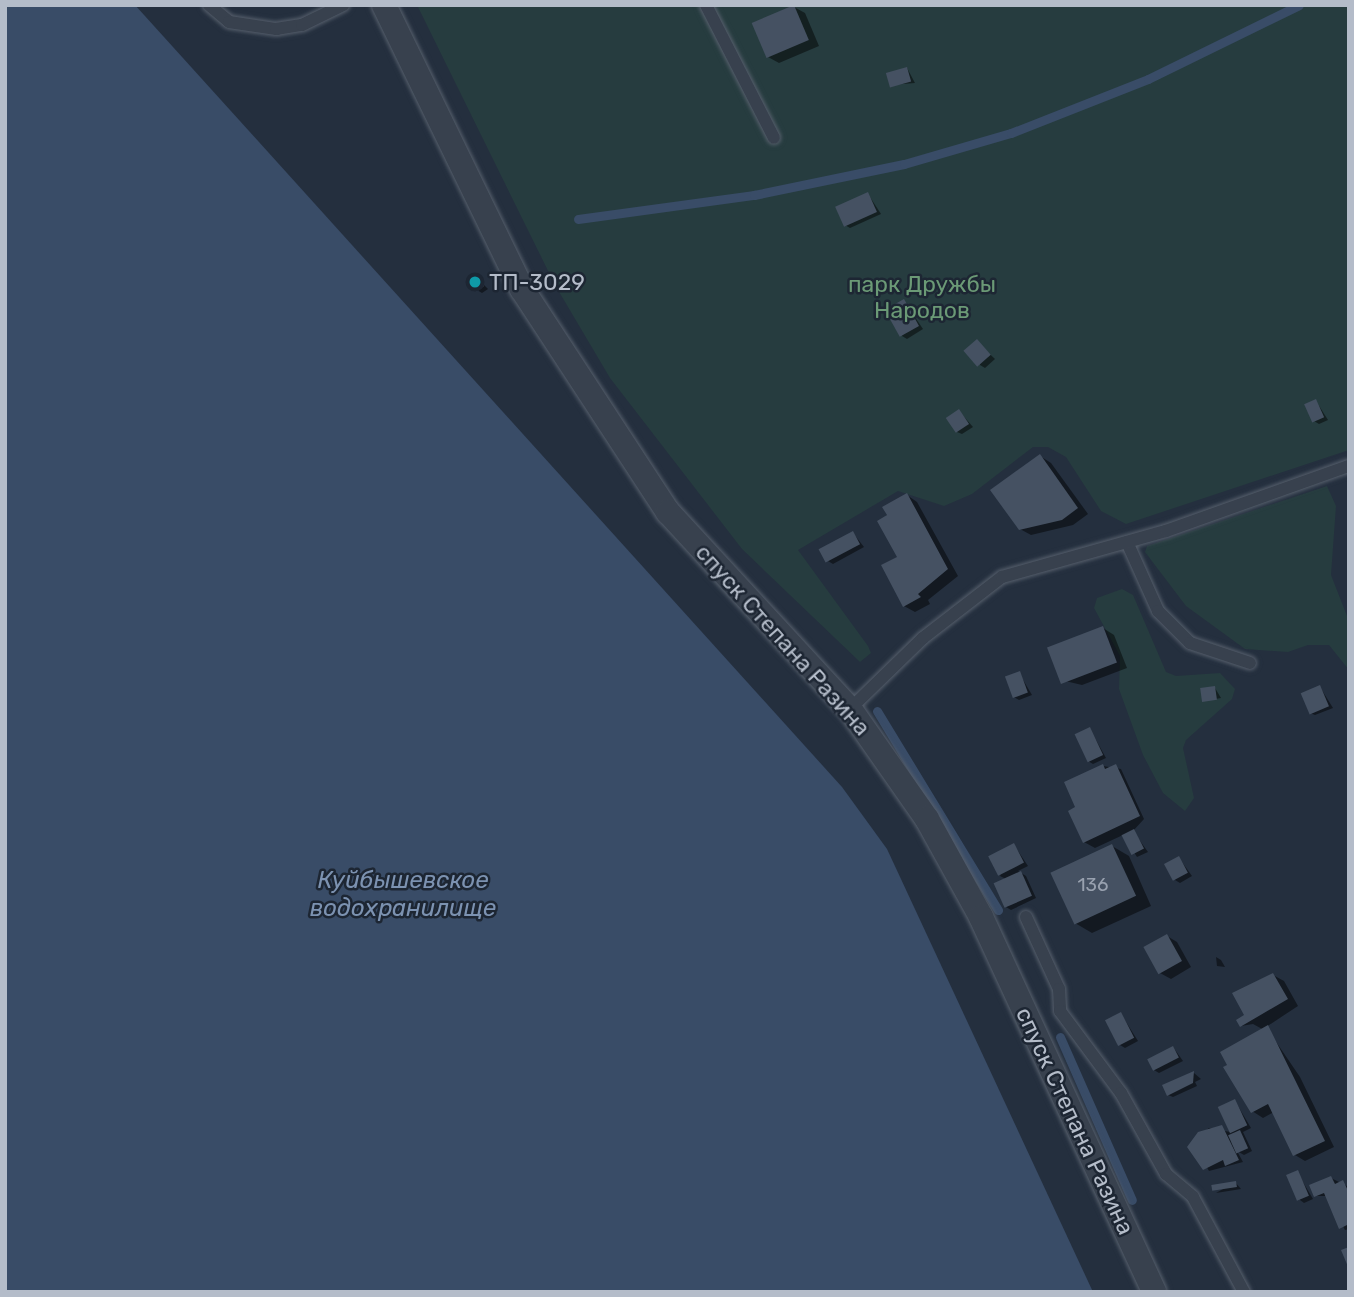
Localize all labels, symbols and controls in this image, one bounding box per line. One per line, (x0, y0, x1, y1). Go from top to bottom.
place label: ТП-3029 (489, 268, 585, 296)
park label: парк Дружбы Народов (848, 270, 996, 324)
marker: ТП-3029 (467, 274, 483, 290)
street label: спуск Степана Разина (690, 539, 876, 741)
water label: Куйбышевское водохранилище (310, 867, 496, 923)
house number: 136 (1077, 874, 1109, 896)
street label: спуск Степана Разина (1010, 1003, 1140, 1239)

